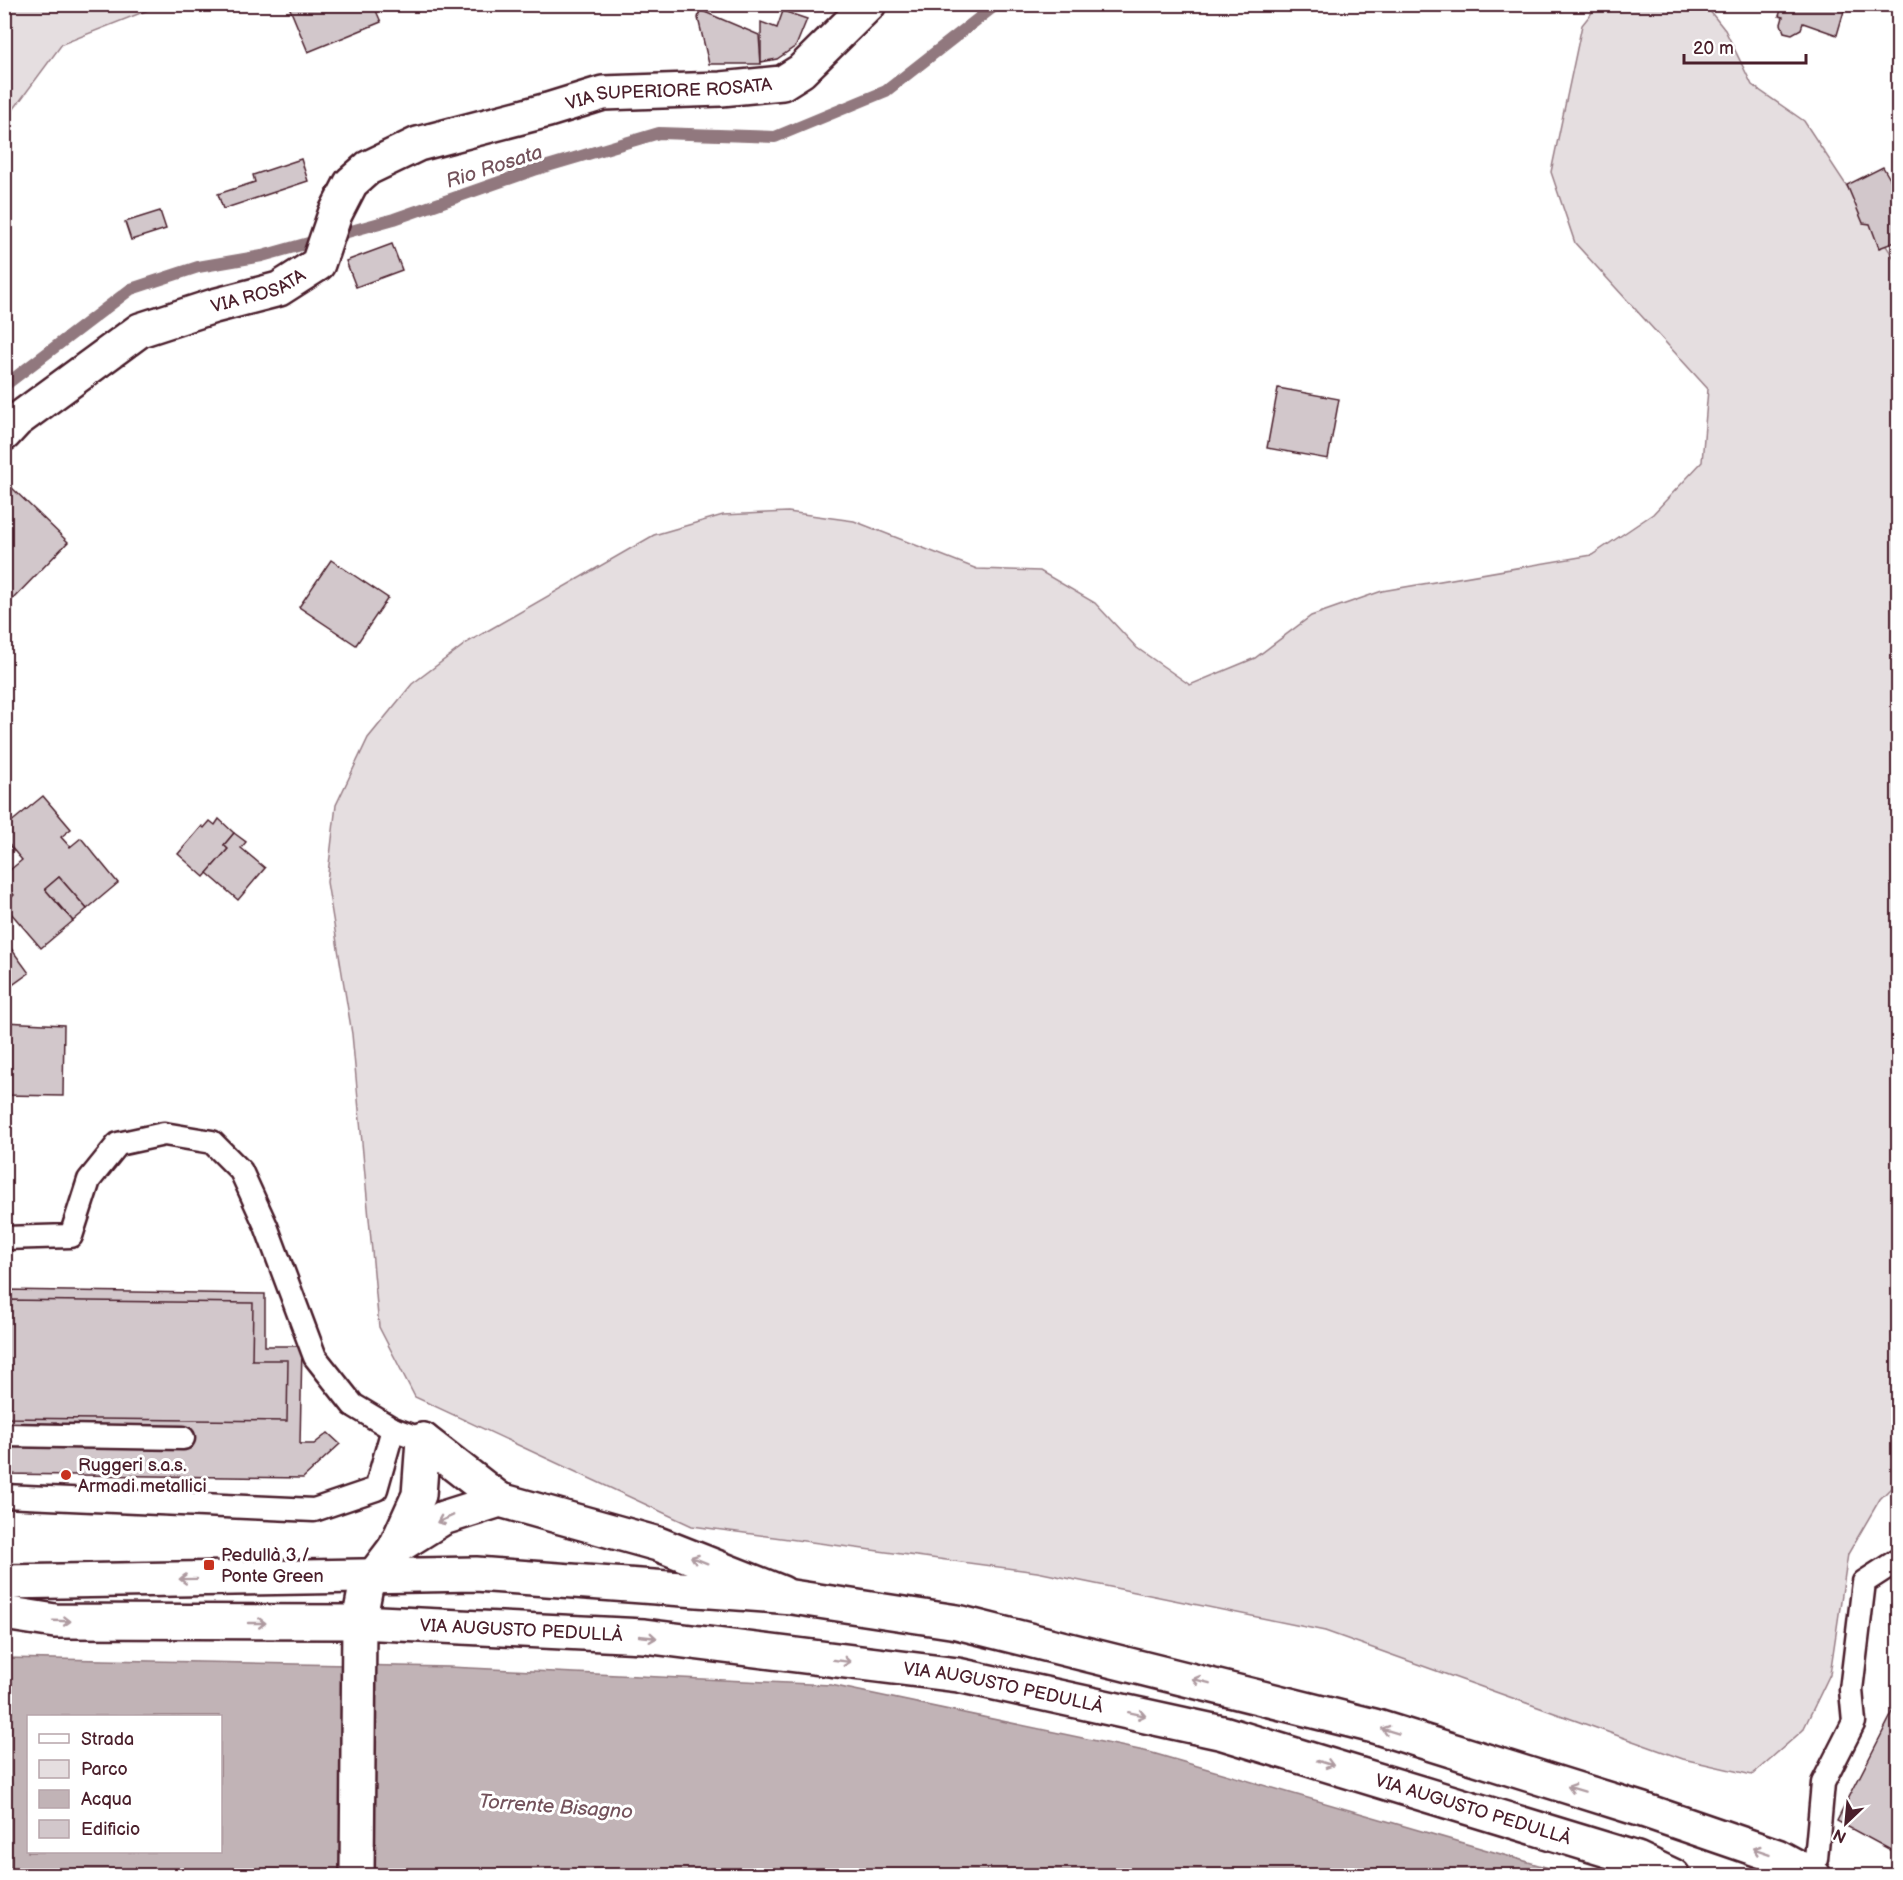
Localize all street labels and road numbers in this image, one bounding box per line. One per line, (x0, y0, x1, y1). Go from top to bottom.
street label: VIA SUPERIORE ROSATA (563, 74, 773, 115)
street label: VIA ROSATA (209, 265, 309, 317)
street label: VIA AUGUSTO PEDULLÀ (419, 1615, 624, 1646)
street label: VIA AUGUSTO PEDULLÀ (902, 1658, 1106, 1718)
street label: VIA AUGUSTO PEDULLÀ (1373, 1770, 1575, 1849)

